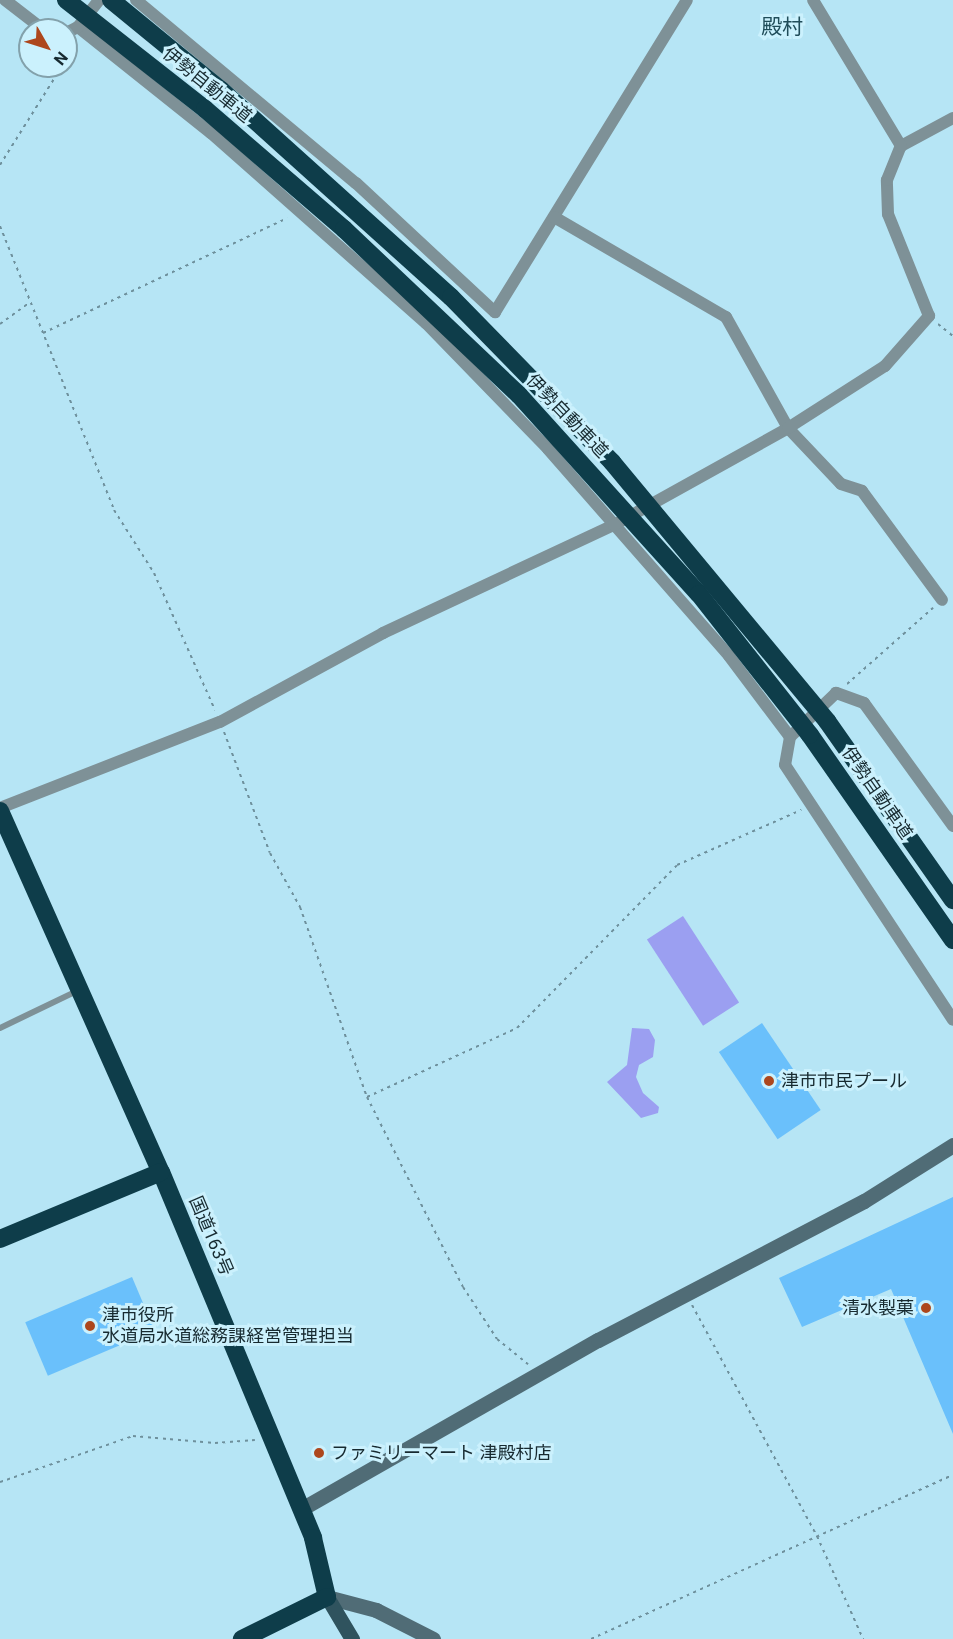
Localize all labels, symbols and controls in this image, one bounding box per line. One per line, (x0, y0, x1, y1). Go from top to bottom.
district label: 殿村 (761, 14, 803, 40)
north arrow (18, 18, 78, 78)
street label: 伊勢自動車道 (158, 43, 256, 127)
text: N (50, 48, 72, 69)
street label: 伊勢自動車道 (522, 370, 612, 462)
street label: 伊勢自動車道 (837, 743, 917, 843)
place label: 津市市民プール (781, 1070, 907, 1092)
marker: 津市市民プール (762, 1074, 776, 1088)
street label: 国道163号 (185, 1193, 237, 1279)
place label: 清水製菓 (842, 1297, 914, 1319)
marker: 清水製菓 (919, 1301, 933, 1315)
place label: 津市役所 水道局水道総務課経営管理担当 (102, 1305, 354, 1348)
marker: 津市役所 水道局水道総務課経営管理担当 (83, 1319, 97, 1333)
place label: ファミリーマート 津殿村店 (331, 1442, 551, 1464)
marker: ファミリーマート 津殿村店 (312, 1446, 326, 1460)

